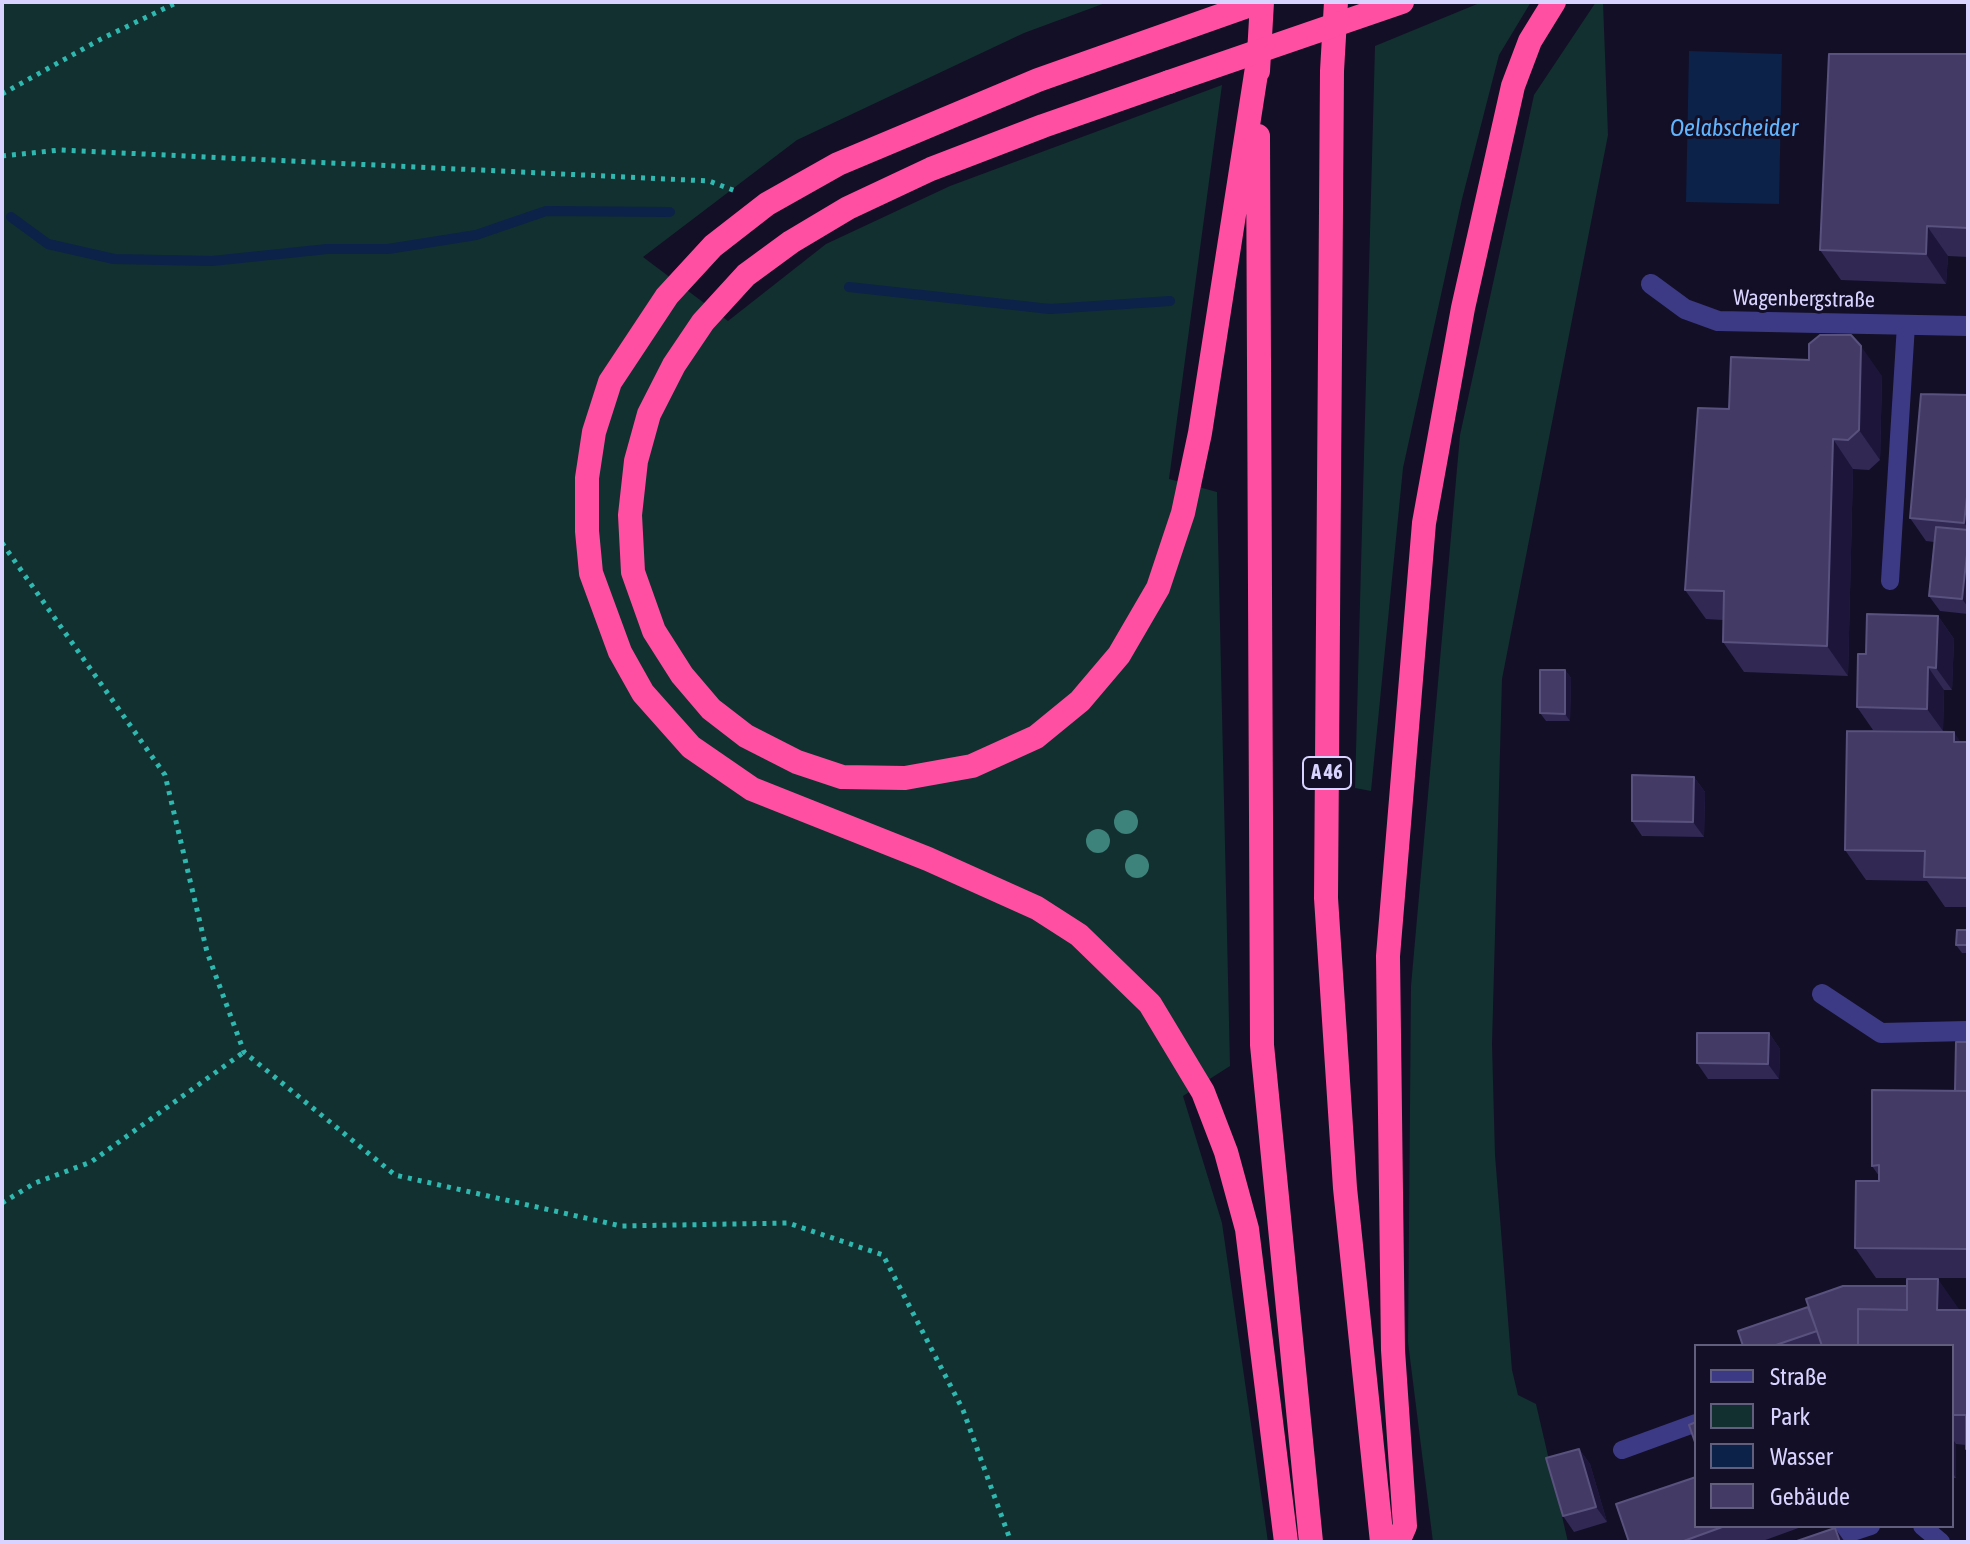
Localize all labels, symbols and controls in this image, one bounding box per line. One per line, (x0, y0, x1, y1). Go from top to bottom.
water label: Oelabscheider (1670, 114, 1798, 142)
street label: Wagenbergstraße (1733, 285, 1875, 313)
road number: A 46 (1303, 757, 1351, 789)
legend (1694, 1344, 1954, 1528)
text: Straße (1770, 1363, 1827, 1390)
text: Park (1770, 1403, 1810, 1430)
text: Wasser (1770, 1443, 1833, 1470)
text: Gebäude (1770, 1483, 1850, 1510)

